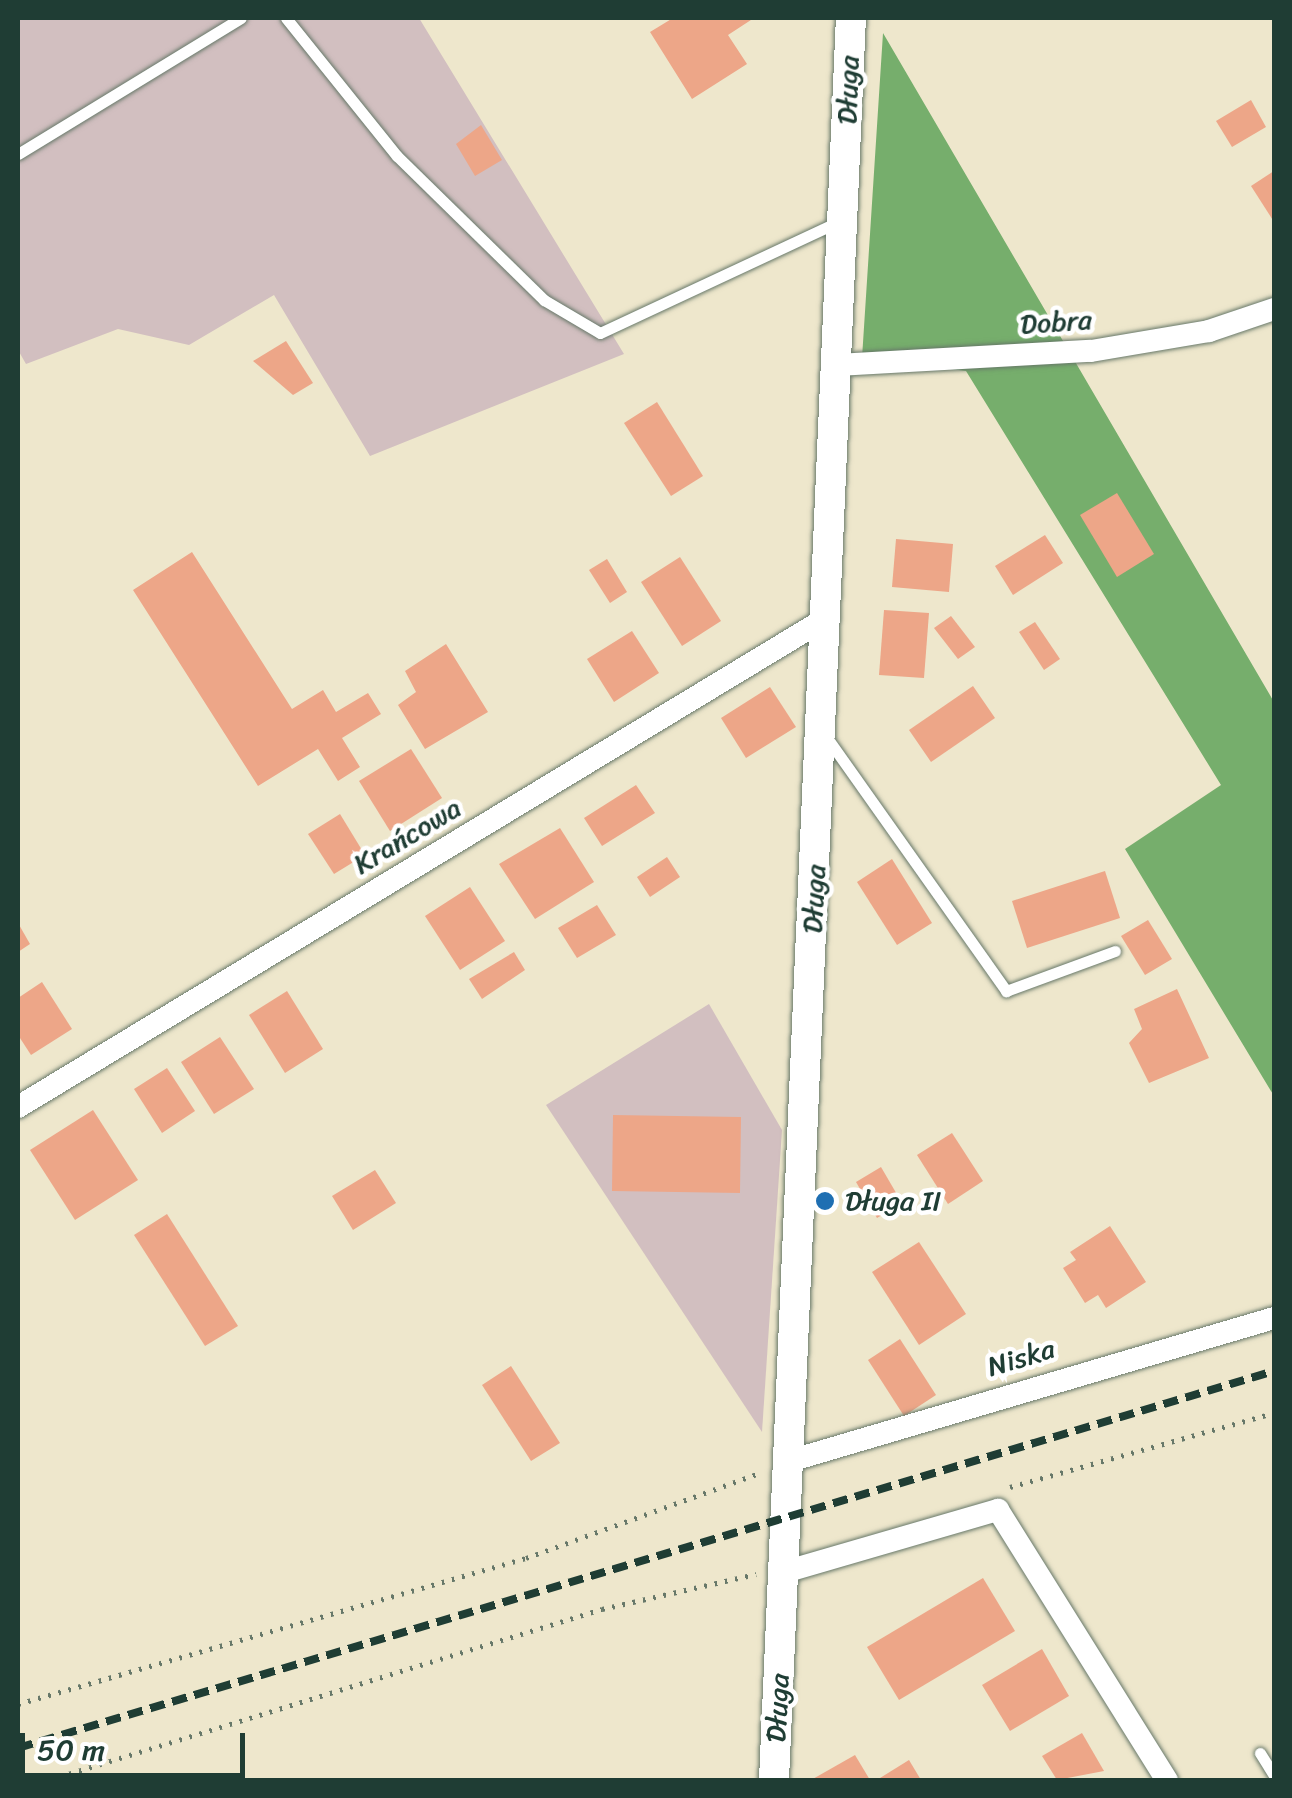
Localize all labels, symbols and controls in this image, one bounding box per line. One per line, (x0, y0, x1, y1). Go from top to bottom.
street label: Długa (830, 55, 866, 125)
street label: Dobra (1019, 303, 1093, 341)
street label: Krańcowa (347, 791, 467, 881)
street label: Długa (795, 864, 833, 934)
place label: Długa II (845, 1184, 941, 1218)
marker: Długa II (814, 1190, 836, 1212)
street label: Niska (983, 1332, 1059, 1384)
street label: Długa (759, 1673, 797, 1743)
scale bar (25, 1713, 250, 1775)
text: 50 m (37, 1723, 105, 1777)

